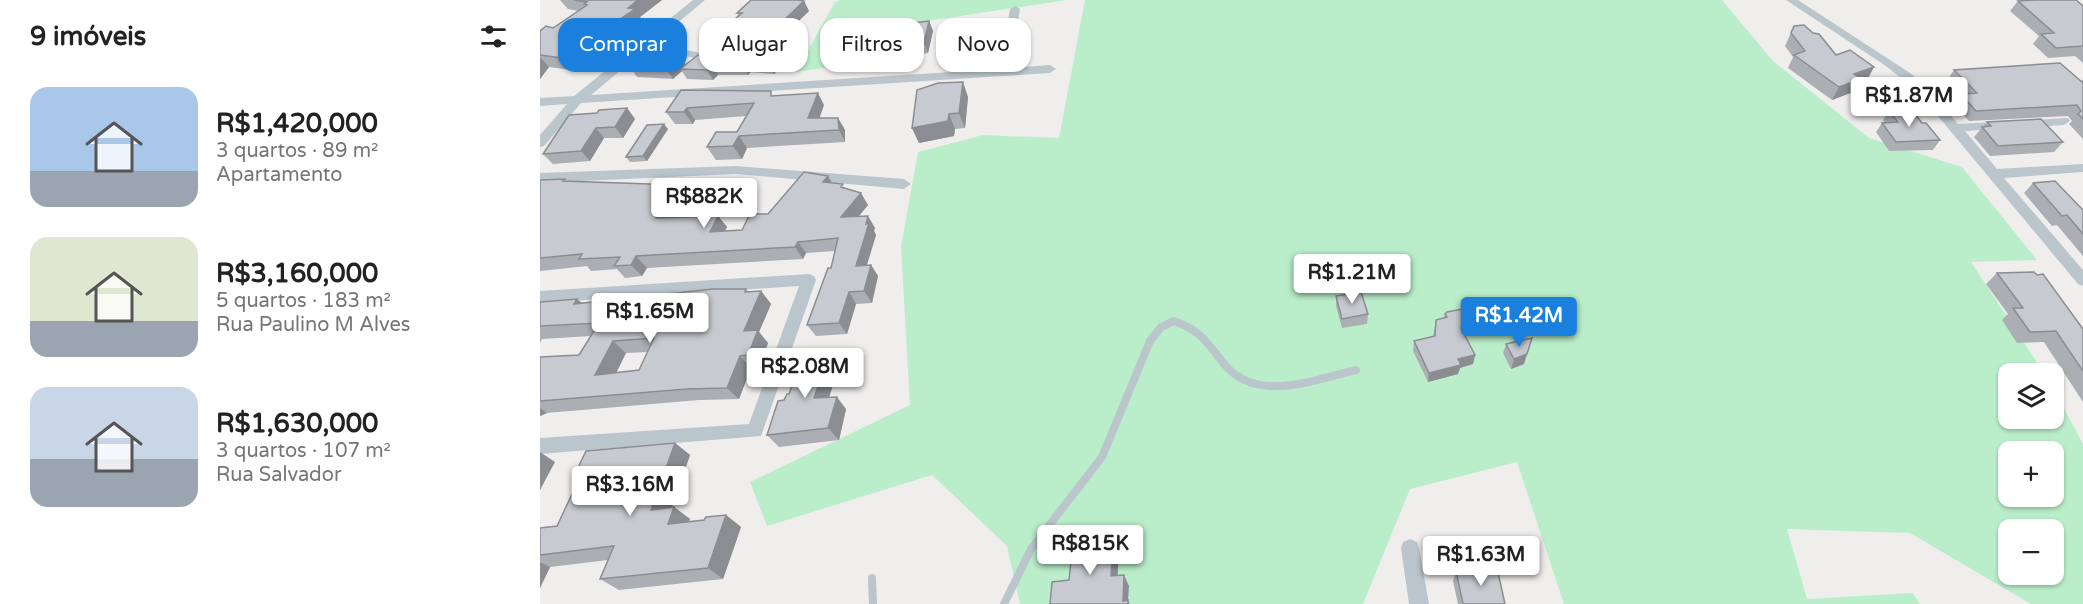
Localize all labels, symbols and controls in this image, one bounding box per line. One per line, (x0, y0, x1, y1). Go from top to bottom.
chip: Comprar (558, 18, 687, 72)
chip: Alugar (699, 18, 808, 72)
chip: Filtros (820, 18, 924, 72)
chip: Novo (936, 18, 1031, 72)
icon: filters (477, 20, 510, 53)
text: 9 imóveis (30, 21, 146, 52)
pin: R$1.87M (1854, 77, 1964, 128)
text: R$1.87M (1865, 84, 1953, 108)
text: R$1,420,000 (216, 108, 378, 139)
icon: home (78, 111, 150, 183)
text: 3 quartos · 89 m² (216, 139, 378, 163)
text: Apartamento (216, 163, 342, 187)
pin: R$882K (655, 178, 753, 229)
text: R$882K (665, 185, 743, 209)
pin: R$1.21M (1297, 254, 1407, 305)
text: R$3,160,000 (216, 258, 378, 289)
icon: home (78, 261, 150, 333)
text: R$1.21M (1308, 261, 1396, 285)
text: 5 quartos · 183 m² (216, 289, 391, 313)
pin: R$1.65M (595, 293, 705, 344)
pin: R$1.42M (1464, 297, 1574, 348)
text: R$1.65M (606, 300, 694, 324)
text: R$1.42M (1475, 304, 1563, 328)
text: Rua Paulino M Alves (216, 313, 410, 337)
pin: R$2.08M (750, 348, 860, 399)
text: R$2.08M (761, 355, 849, 379)
map controls (1998, 363, 2064, 585)
button: layers (1998, 363, 2064, 429)
text: R$1,630,000 (216, 408, 378, 439)
icon: home (78, 411, 150, 483)
text: 3 quartos · 107 m² (216, 439, 391, 463)
button: + (1998, 441, 2064, 507)
text: Rua Salvador (216, 463, 342, 487)
pin: R$3.16M (575, 466, 685, 517)
text: R$3.16M (586, 473, 674, 497)
button: − (1998, 519, 2064, 585)
pin: R$815K (1041, 525, 1139, 576)
text: R$815K (1051, 532, 1129, 556)
pin: R$1.63M (1426, 536, 1536, 587)
text: R$1.63M (1437, 543, 1525, 567)

